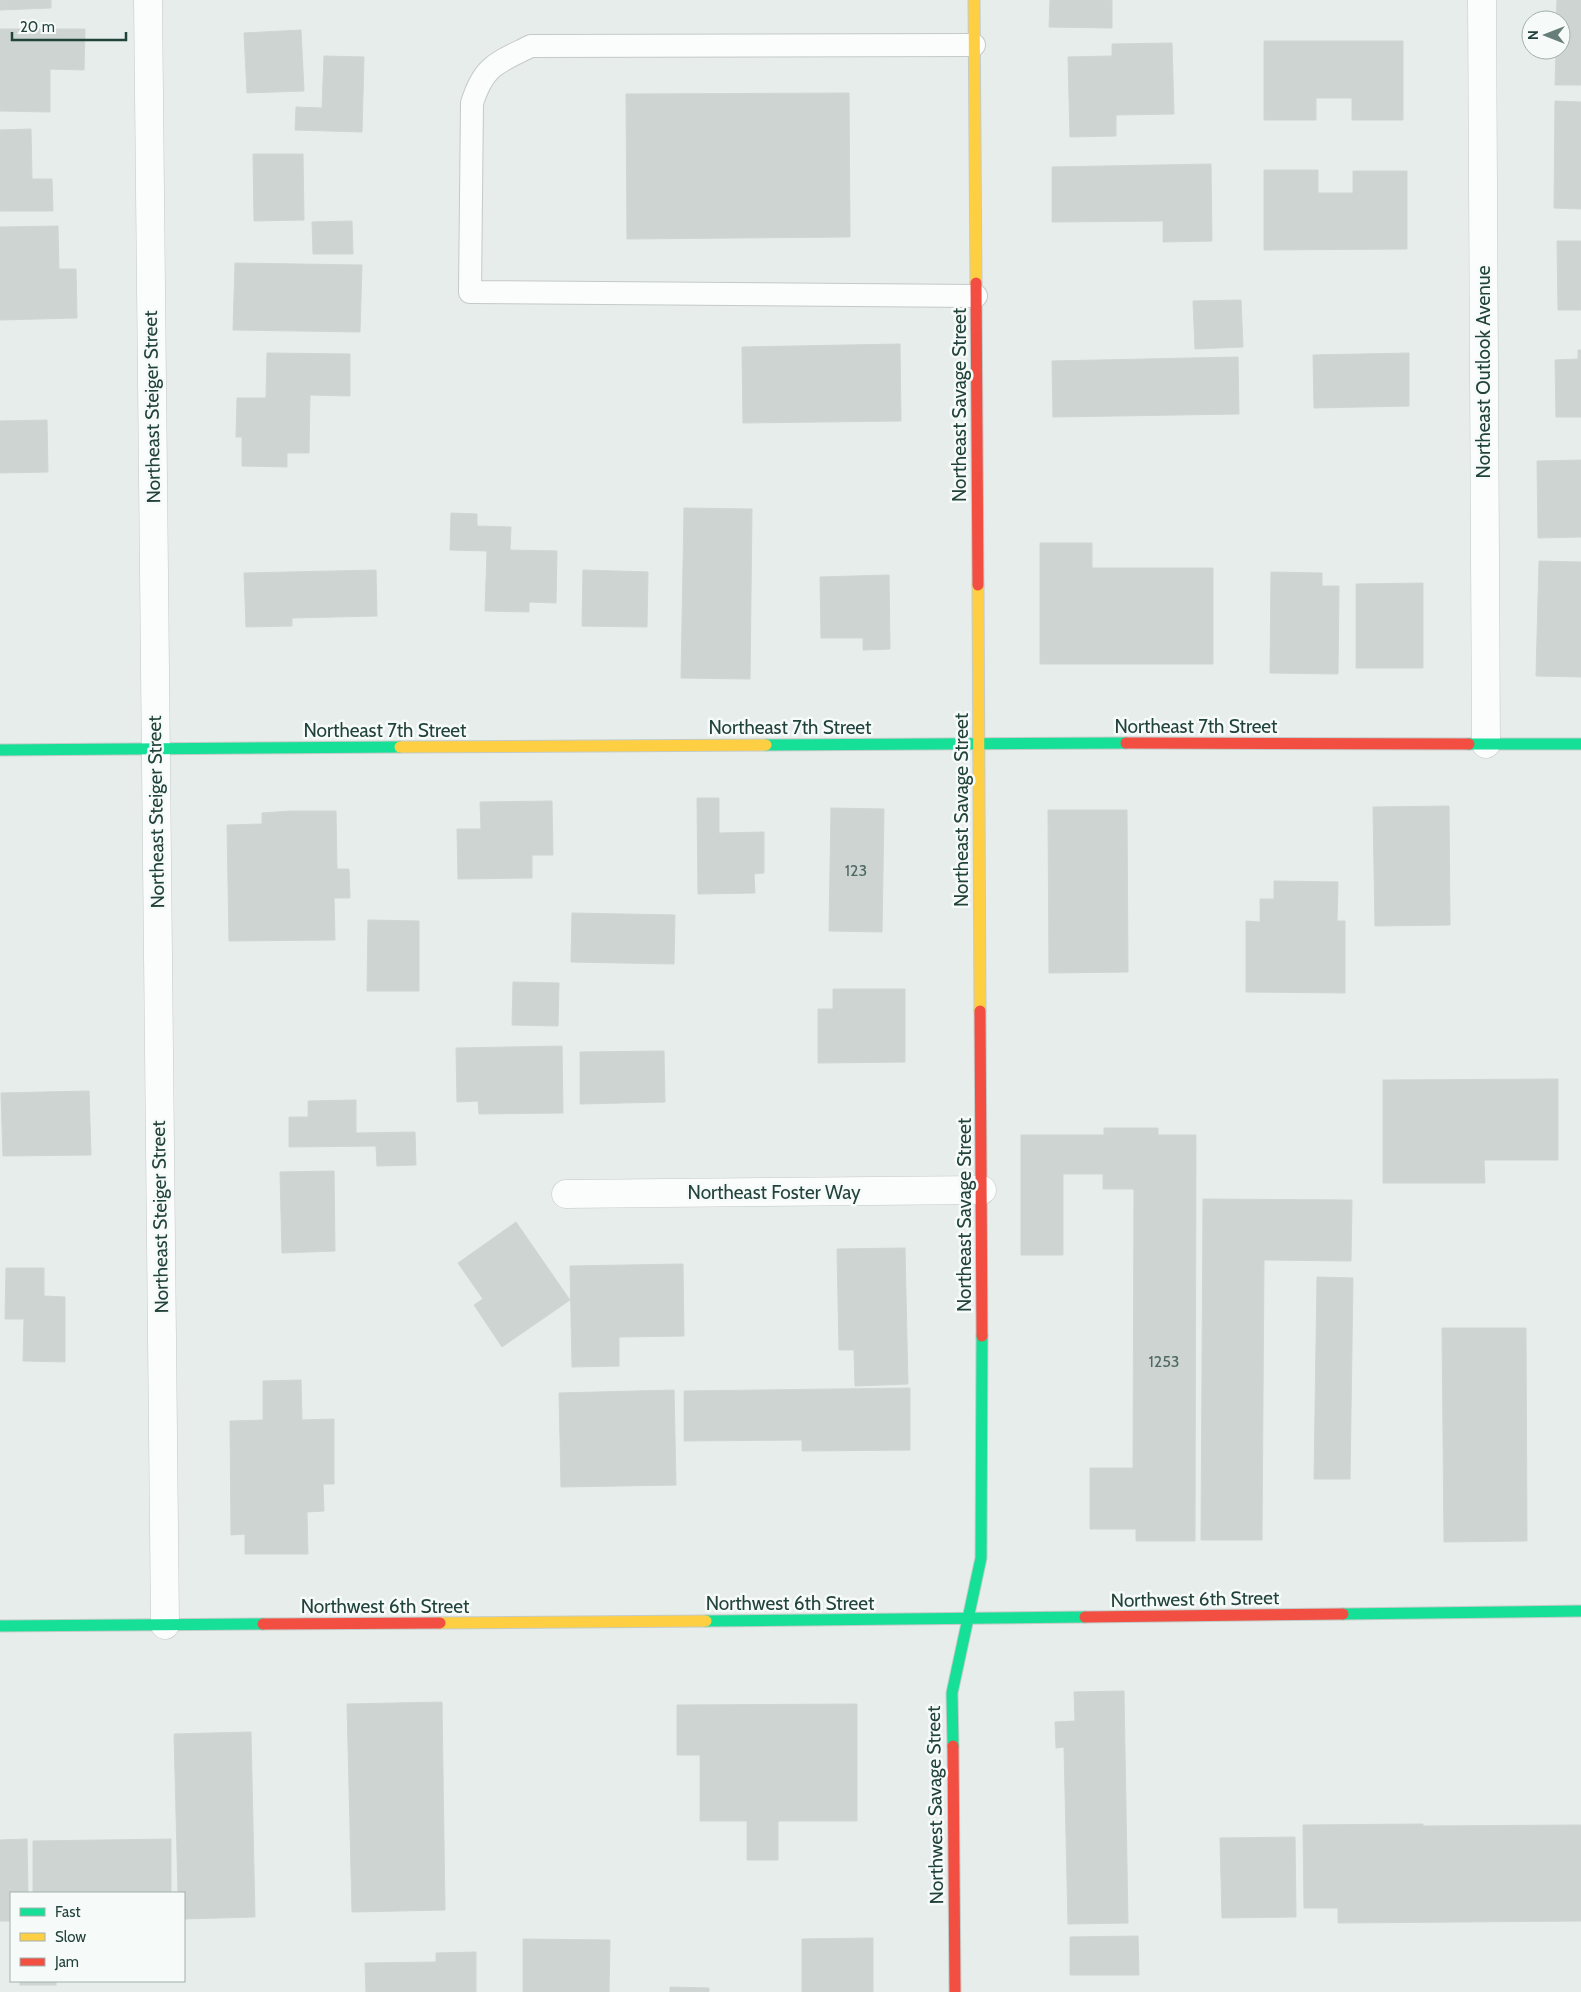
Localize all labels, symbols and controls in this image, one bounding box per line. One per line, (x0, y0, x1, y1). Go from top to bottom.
scale bar (12, 10, 126, 42)
north arrow (1521, 10, 1571, 60)
text: 20 m (20, 18, 55, 36)
text: N (1524, 30, 1542, 40)
street label: Northeast Outlook Avenue (1472, 265, 1495, 478)
street label: Northeast Savage Street (948, 307, 971, 502)
street label: Northeast Steiger Street (139, 310, 165, 504)
street label: Northeast Savage Street (950, 712, 973, 907)
street label: Northeast Steiger Street (143, 715, 169, 909)
street label: Northeast 7th Street (1114, 715, 1278, 738)
street label: Northeast 7th Street (708, 716, 872, 739)
street label: Northeast 7th Street (303, 719, 467, 742)
house number: 123 (845, 861, 867, 880)
street label: Northeast Savage Street (953, 1117, 976, 1312)
street label: Northeast Steiger Street (147, 1120, 173, 1314)
street label: Northeast Foster Way (688, 1181, 861, 1204)
house number: 1253 (1149, 1352, 1179, 1371)
street label: Northwest 6th Street (1110, 1586, 1280, 1612)
street label: Northwest 6th Street (706, 1592, 875, 1615)
street label: Northwest 6th Street (301, 1595, 470, 1618)
street label: Northwest Savage Street (922, 1705, 948, 1904)
legend (10, 1892, 185, 1982)
text: Fast (55, 1903, 80, 1921)
text: Slow (55, 1928, 86, 1946)
text: Jam (54, 1953, 79, 1971)

